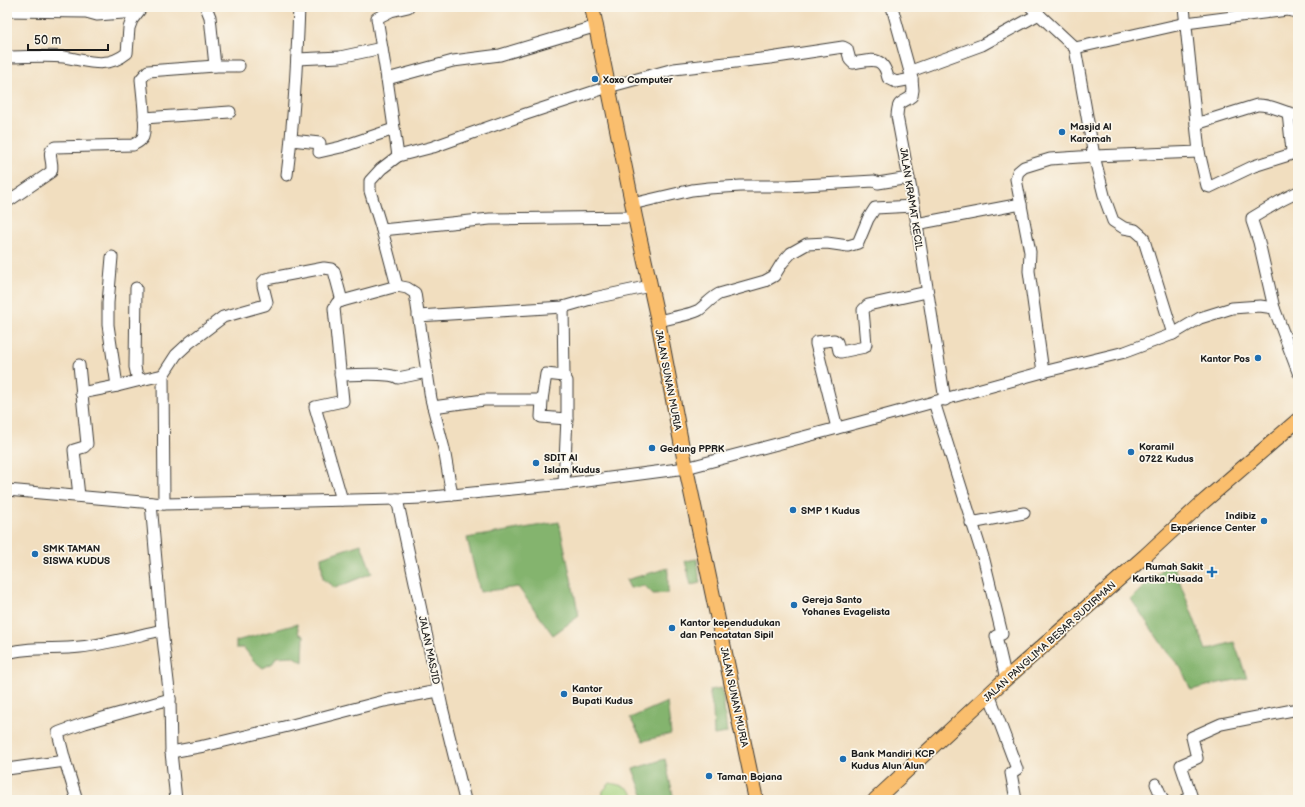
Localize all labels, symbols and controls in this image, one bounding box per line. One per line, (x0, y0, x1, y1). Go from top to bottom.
scale bar (28, 26, 108, 52)
text: 50 m (34, 33, 61, 48)
marker: Xoxo Computer (590, 74, 600, 84)
place label: Xoxo Computer (603, 74, 674, 86)
place label: Masjid Al Karomah (1070, 121, 1112, 145)
marker: Masjid Al Karomah (1057, 127, 1067, 137)
street label: JALAN KRAMAT KECIL (897, 147, 925, 252)
street label: JALAN SUNAN MURIA (652, 329, 684, 432)
place label: Kantor Pos (1200, 353, 1250, 365)
marker: Kantor Pos (1253, 353, 1263, 363)
place label: Koramil 0722 Kudus (1139, 441, 1194, 465)
marker: Gedung PPRK (647, 443, 657, 453)
place label: Gedung PPRK (660, 443, 725, 455)
marker: Koramil 0722 Kudus (1126, 447, 1136, 457)
place label: SDIT Al Islam Kudus (544, 452, 600, 476)
marker: SDIT Al Islam Kudus (531, 458, 541, 468)
marker: SMP 1 Kudus (788, 505, 798, 515)
place label: SMP 1 Kudus (801, 505, 860, 517)
place label: Indibiz Experience Center (1171, 510, 1257, 534)
marker: Indibiz Experience Center (1259, 516, 1269, 526)
place label: SMK TAMAN SISWA KUDUS (43, 543, 110, 567)
marker: SMK TAMAN SISWA KUDUS (30, 549, 40, 559)
place label: Rumah Sakit Kartika Husada (1132, 561, 1204, 585)
marker: Rumah Sakit Kartika Husada (1206, 566, 1218, 578)
street label: JALAN PANGLIMA BESAR SUDIRMAN (981, 579, 1118, 705)
place label: Gereja Santo Yohanes Evagelista (802, 594, 890, 618)
marker: Gereja Santo Yohanes Evagelista (789, 600, 799, 610)
street label: JALAN MASJID (416, 615, 442, 685)
place label: Kantor kependudukan dan Pencatatan Sipil (680, 617, 781, 641)
marker: Kantor kependudukan dan Pencatatan Sipil (667, 623, 677, 633)
street label: JALAN SUNAN MURIA (718, 646, 751, 749)
place label: Kantor Bupati Kudus (572, 683, 633, 707)
marker: Kantor Bupati Kudus (559, 689, 569, 699)
place label: Bank Mandiri KCP Kudus Alun Alun (851, 748, 935, 772)
marker: Bank Mandiri KCP Kudus Alun Alun (838, 754, 848, 764)
marker: Taman Bojana (704, 771, 714, 781)
place label: Taman Bojana (717, 771, 782, 783)

